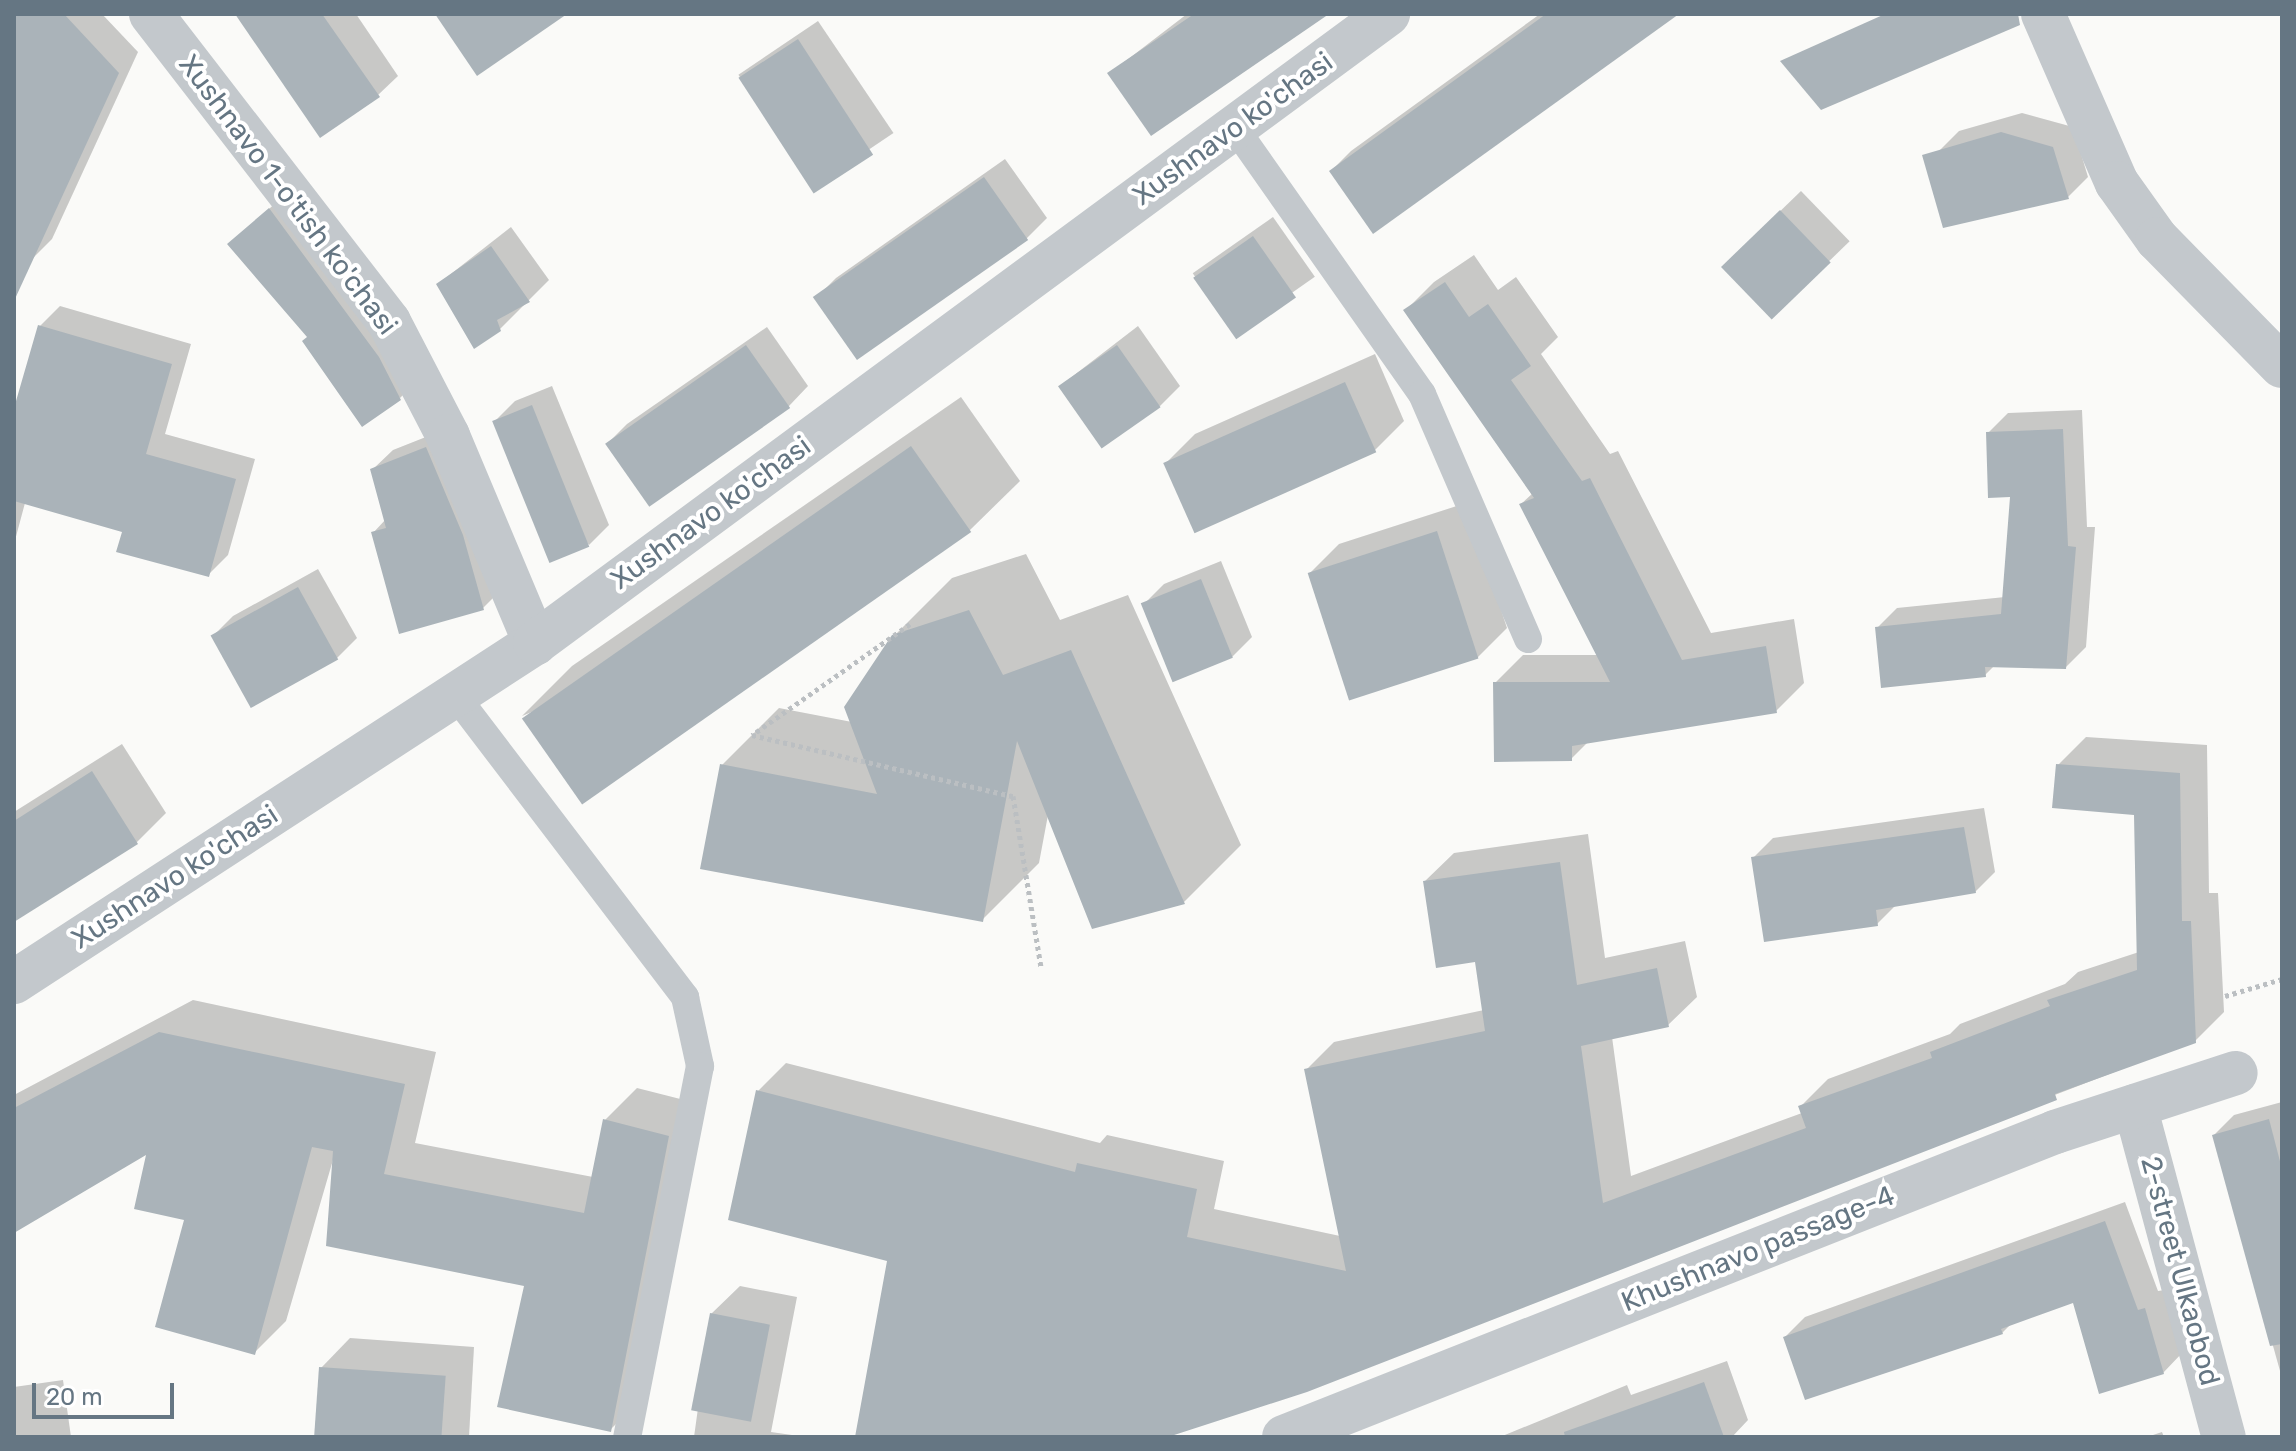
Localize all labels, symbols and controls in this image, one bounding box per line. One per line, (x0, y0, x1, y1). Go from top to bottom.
street label: Xushnavo ko'chasi (1127, 45, 1339, 213)
street label: Xushnavo 1-o'tish ko'chasi (172, 49, 404, 341)
street label: Xushnavo ko'chasi (605, 429, 817, 597)
street label: Xushnavo ko'chasi (66, 798, 284, 956)
street label: 2-street Ulkaobod (2133, 1153, 2227, 1389)
street label: Khushnavo passage-4 (1617, 1179, 1899, 1319)
scale bar (36, 1367, 178, 1417)
text: 20 m (46, 1383, 103, 1411)

